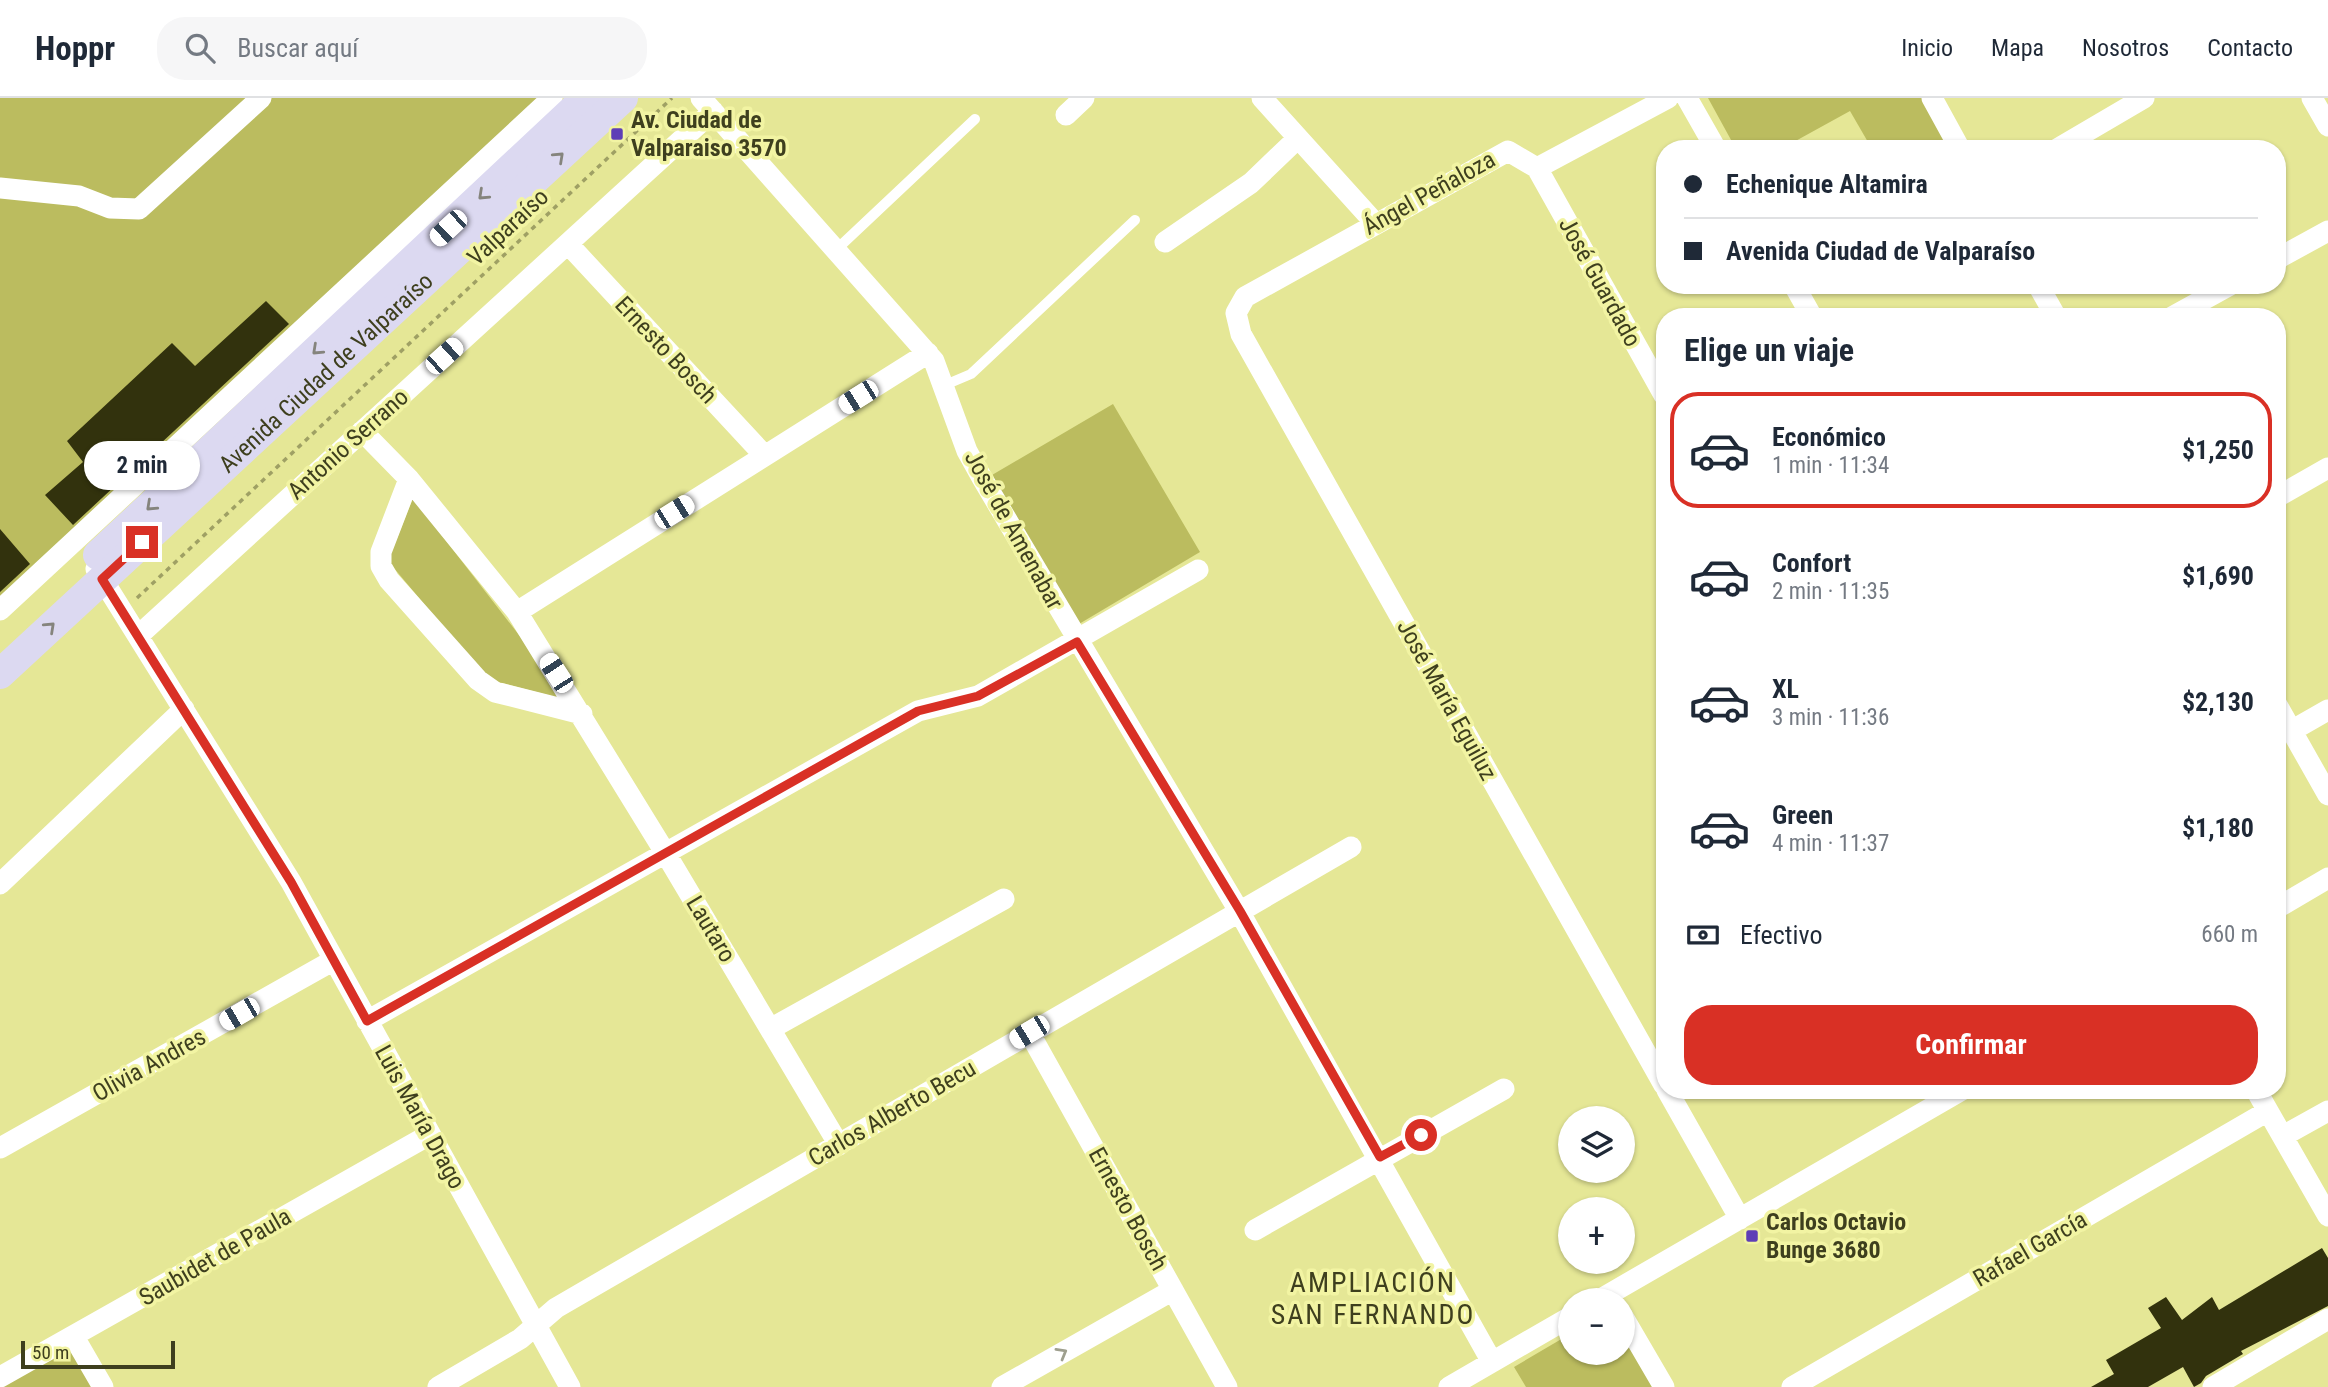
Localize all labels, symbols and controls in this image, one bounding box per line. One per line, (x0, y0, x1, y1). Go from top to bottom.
search box (157, 17, 647, 80)
text: Hoppr (35, 29, 115, 68)
icon: search (181, 29, 219, 67)
text: Buscar aquí (237, 33, 358, 63)
text: Inicio (1901, 34, 1953, 62)
text: Mapa (1991, 34, 2044, 62)
text: Nosotros (2082, 34, 2169, 62)
text: Contacto (2207, 34, 2293, 62)
place label: Av. Ciudad de Valparaiso 3570 (631, 106, 787, 162)
marker: Av. Ciudad de Valparaiso 3570 (609, 126, 625, 142)
street label: Ángel Peñaloza (1358, 145, 1500, 241)
one-way arrow (551, 153, 564, 165)
text: Echenique Altamira (1726, 169, 1928, 199)
street label: Valparaíso (462, 183, 554, 271)
one-way arrow (478, 186, 491, 199)
car (426, 206, 471, 250)
street label: José Guardado (1553, 213, 1647, 351)
text: Avenida Ciudad de Valparaíso (1726, 236, 2035, 266)
street label: Avenida Ciudad de Valparaíso (213, 267, 439, 478)
street label: Ernesto Bosch (609, 291, 723, 409)
text: Elige un viaje (1684, 331, 1854, 369)
car (422, 334, 467, 378)
one-way arrow (312, 342, 325, 355)
car (835, 377, 882, 417)
street label: Antonio Serrano (282, 383, 414, 505)
icon: car (1688, 419, 1751, 482)
text: Económico (1772, 422, 1886, 452)
text: $1,250 (2182, 435, 2254, 465)
callout: 2 min (84, 440, 200, 490)
street label: José de Amenabar (959, 446, 1069, 614)
text: 2 min (116, 452, 168, 479)
text: 1 min · 11:34 (1772, 452, 1889, 479)
car (651, 492, 698, 532)
one-way arrow (146, 497, 159, 510)
route end (126, 526, 158, 558)
icon: car (1688, 545, 1751, 608)
text: Confort (1772, 548, 1851, 578)
text: $1,690 (2182, 561, 2254, 591)
text: 2 min · 11:35 (1772, 578, 1889, 605)
street label: José María Eguiluz (1391, 615, 1503, 785)
one-way arrow (42, 623, 55, 636)
car (536, 650, 577, 696)
icon: car (1688, 671, 1751, 734)
text: XL (1772, 674, 1799, 704)
text: $2,130 (2182, 687, 2254, 717)
text: 3 min · 11:36 (1772, 704, 1889, 731)
icon: car (1688, 797, 1751, 860)
text: Green (1772, 800, 1833, 830)
text: $1,180 (2182, 813, 2254, 843)
text: 4 min · 11:37 (1772, 830, 1889, 857)
street label: Lautaro (680, 891, 742, 967)
icon: cash (1684, 916, 1722, 954)
text: Efectivo (1740, 920, 1822, 950)
text: 660 m (2201, 921, 2258, 948)
car (216, 994, 263, 1034)
button: Confirmar (1684, 1005, 2258, 1085)
car (1006, 1012, 1053, 1052)
street label: Olivia Andres (88, 1022, 210, 1108)
street label: Luis María Drago (369, 1040, 471, 1194)
street label: Carlos Alberto Becu (803, 1054, 981, 1172)
map controls (1558, 1106, 1635, 1365)
button: layers (1558, 1106, 1635, 1183)
route start (1405, 1119, 1437, 1151)
street label: Ernesto Bosch (1083, 1143, 1173, 1275)
button: + (1558, 1197, 1635, 1274)
street label: Saubidet de Paula (134, 1202, 296, 1312)
street label: Rafael García (1968, 1205, 2092, 1293)
place label: Carlos Octavio Bunge 3680 (1766, 1208, 1906, 1264)
marker: Carlos Octavio Bunge 3680 (1744, 1228, 1760, 1244)
district label: AMPLIACIÓN SAN FERNANDO (1271, 1266, 1475, 1331)
button: − (1558, 1288, 1635, 1365)
scale bar (21, 1338, 175, 1370)
text: 50 m (32, 1341, 69, 1364)
one-way arrow (1054, 1348, 1067, 1361)

